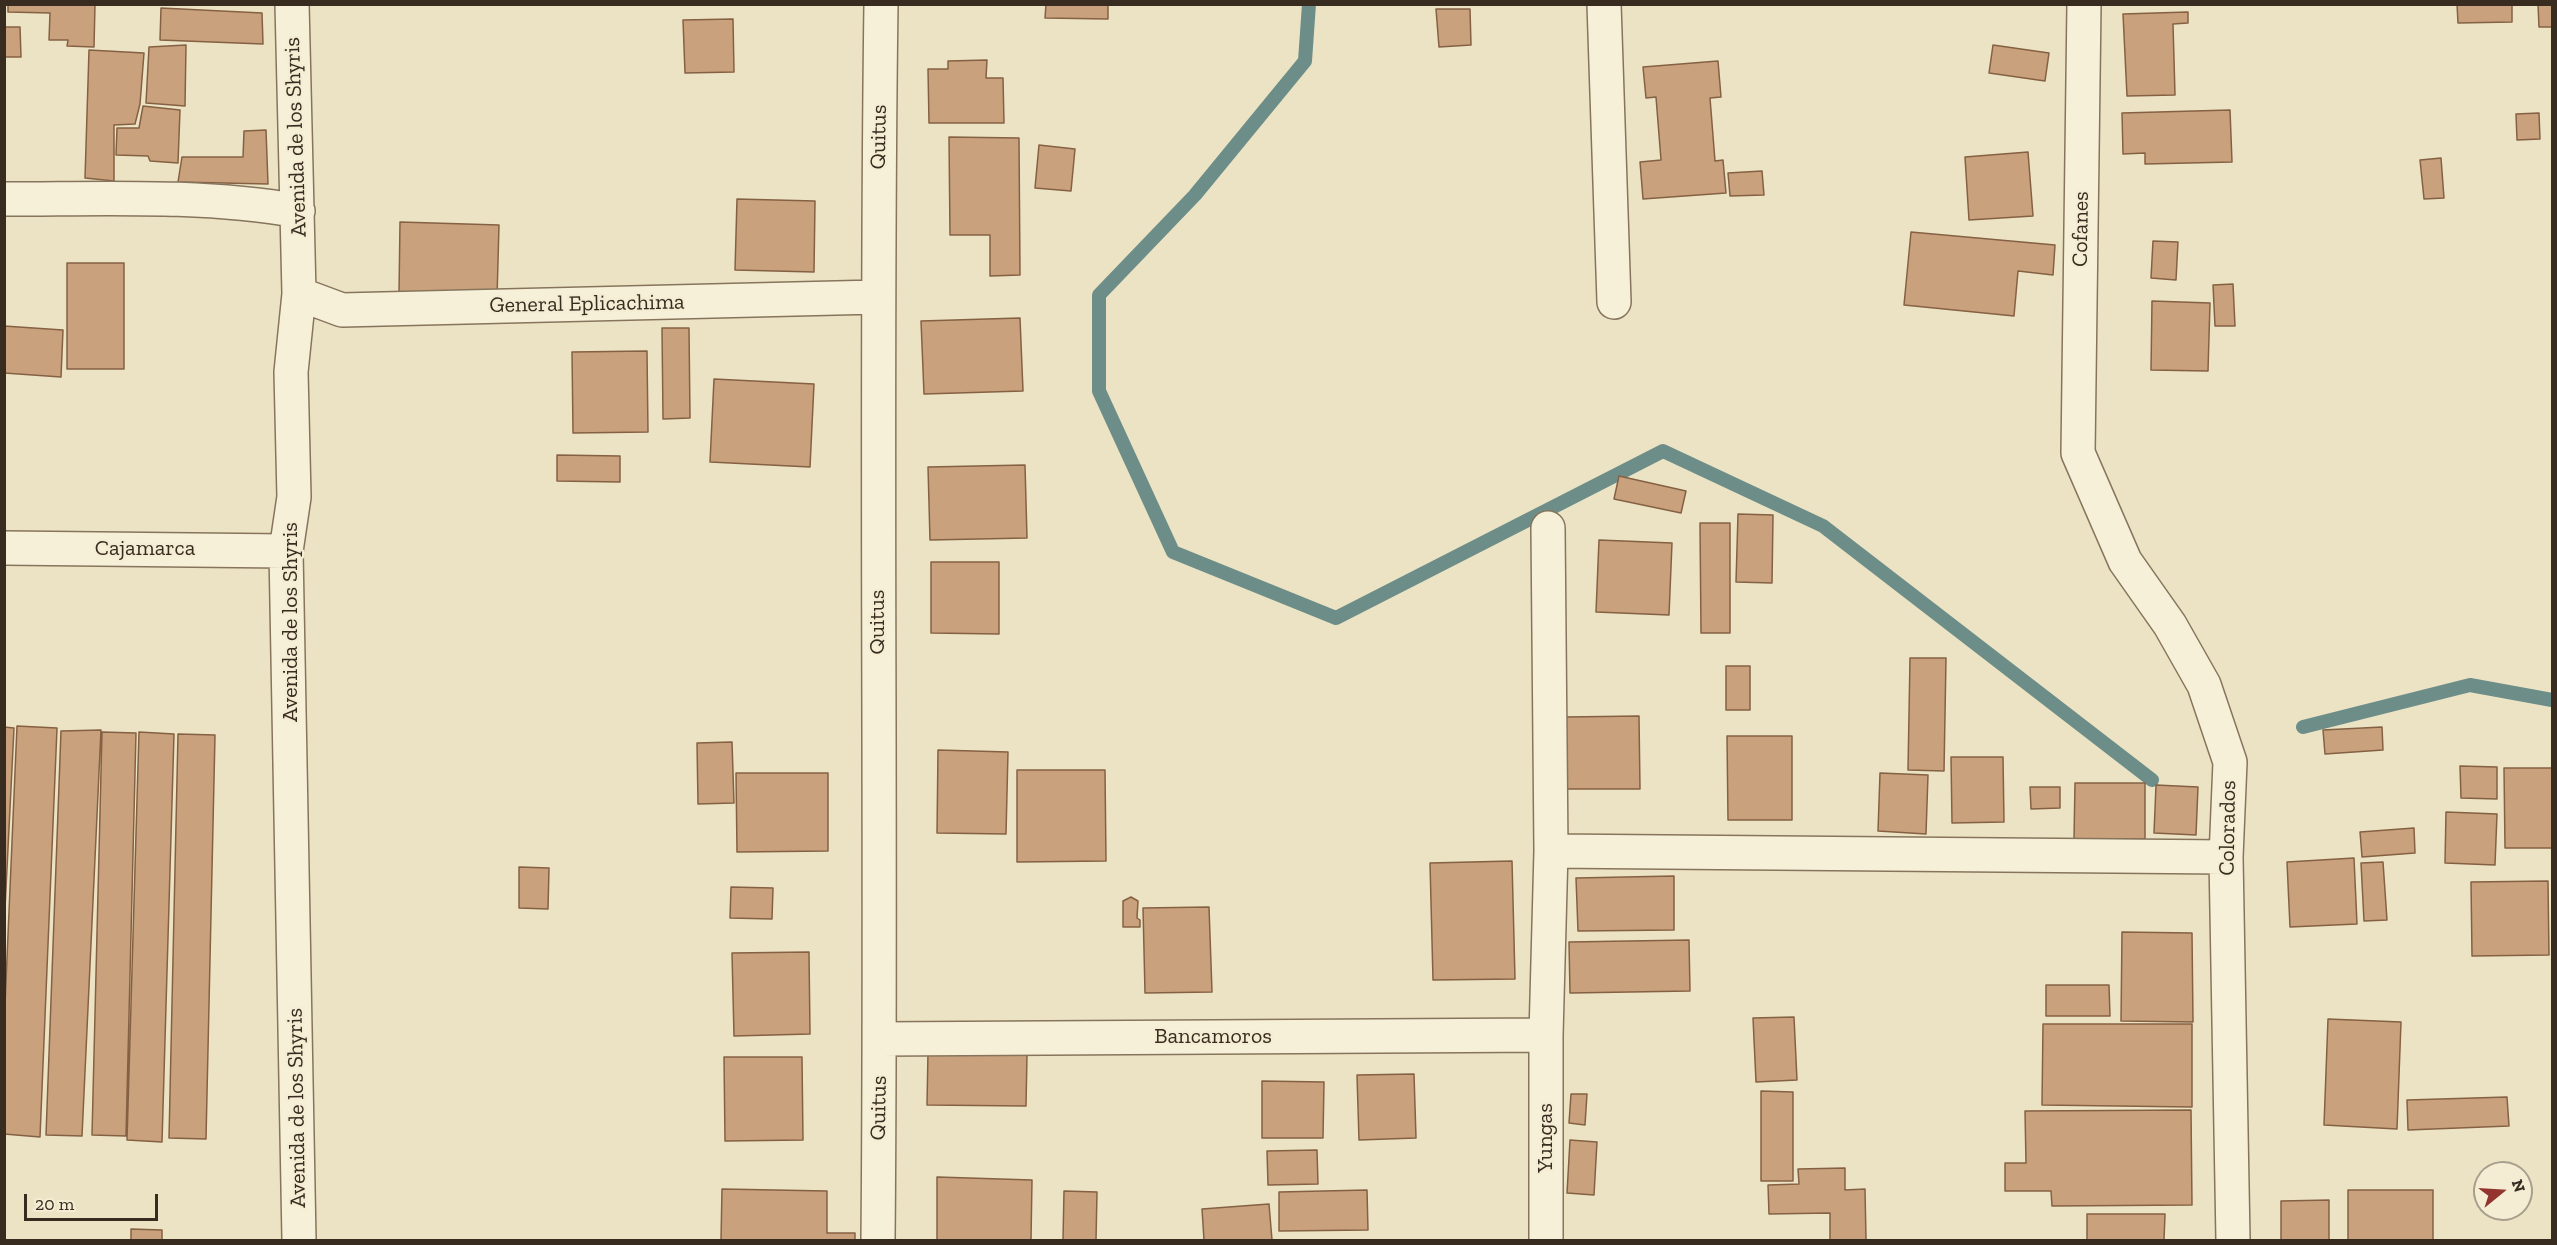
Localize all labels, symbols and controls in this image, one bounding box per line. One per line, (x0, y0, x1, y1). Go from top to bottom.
street label: Avenida de los Shyris (279, 37, 313, 237)
street label: Quitus (865, 104, 893, 170)
street label: Cofanes (2067, 191, 2095, 267)
street label: General Eplicachima (489, 289, 685, 319)
street label: Avenida de los Shyris (278, 522, 304, 722)
street label: Cajamarca (95, 536, 195, 562)
street label: Quitus (865, 590, 891, 654)
street label: Colorados (2214, 780, 2242, 876)
street label: Avenida de los Shyris (282, 1008, 312, 1208)
street label: Bancamoros (1154, 1024, 1272, 1050)
street label: Quitus (865, 1075, 893, 1141)
street label: Yungas (1533, 1103, 1559, 1173)
north arrow (2473, 1161, 2533, 1221)
text: N (2508, 1177, 2530, 1195)
scale bar (27, 1182, 160, 1220)
text: 20 m (35, 1193, 74, 1215)

